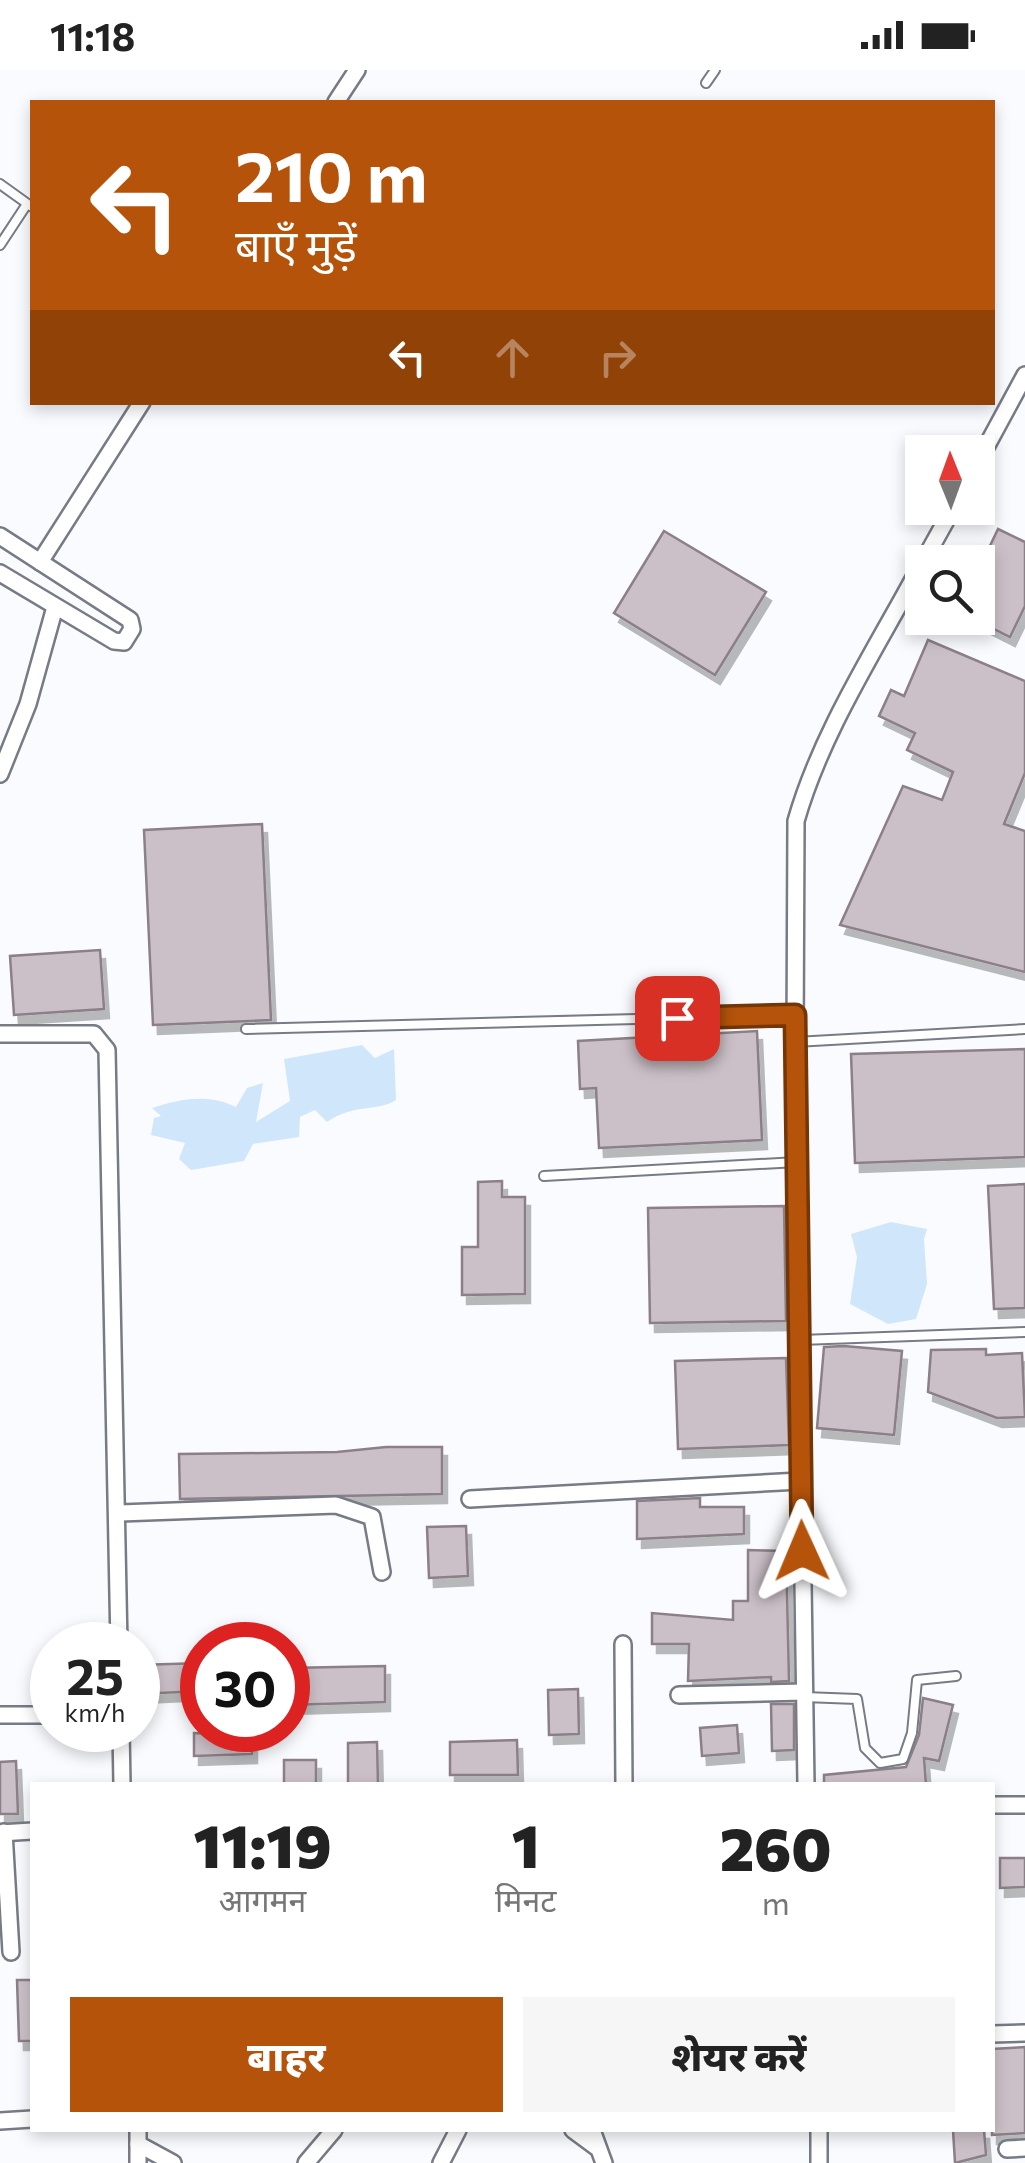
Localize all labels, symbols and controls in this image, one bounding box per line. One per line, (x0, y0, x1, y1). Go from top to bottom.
text: 11:18 (50, 12, 135, 59)
text: 210 m (235, 131, 427, 216)
icon: left (70, 140, 200, 270)
text: बाएँ मुड़ें (235, 216, 357, 271)
icon: left (380, 330, 435, 385)
icon: ahead (485, 330, 540, 385)
icon: right (590, 330, 645, 385)
north arrow (905, 435, 995, 525)
map controls (905, 435, 995, 635)
button: search (905, 545, 995, 635)
pin (635, 976, 720, 1061)
icon: arrive (650, 991, 705, 1046)
position arrow (750, 1499, 854, 1603)
speed limit sign: 30 (180, 1622, 310, 1752)
text: 25 (66, 1644, 124, 1705)
text: km/h (65, 1697, 125, 1727)
text: 11:19 (193, 1807, 332, 1880)
text: 1 (512, 1807, 540, 1880)
text: 260 (720, 1810, 832, 1883)
text: आगमन (219, 1879, 306, 1919)
text: मिनट (495, 1879, 556, 1919)
text: m (762, 1882, 790, 1922)
button: बाहर (70, 1997, 503, 2112)
button: शेयर करें (523, 1997, 955, 2112)

